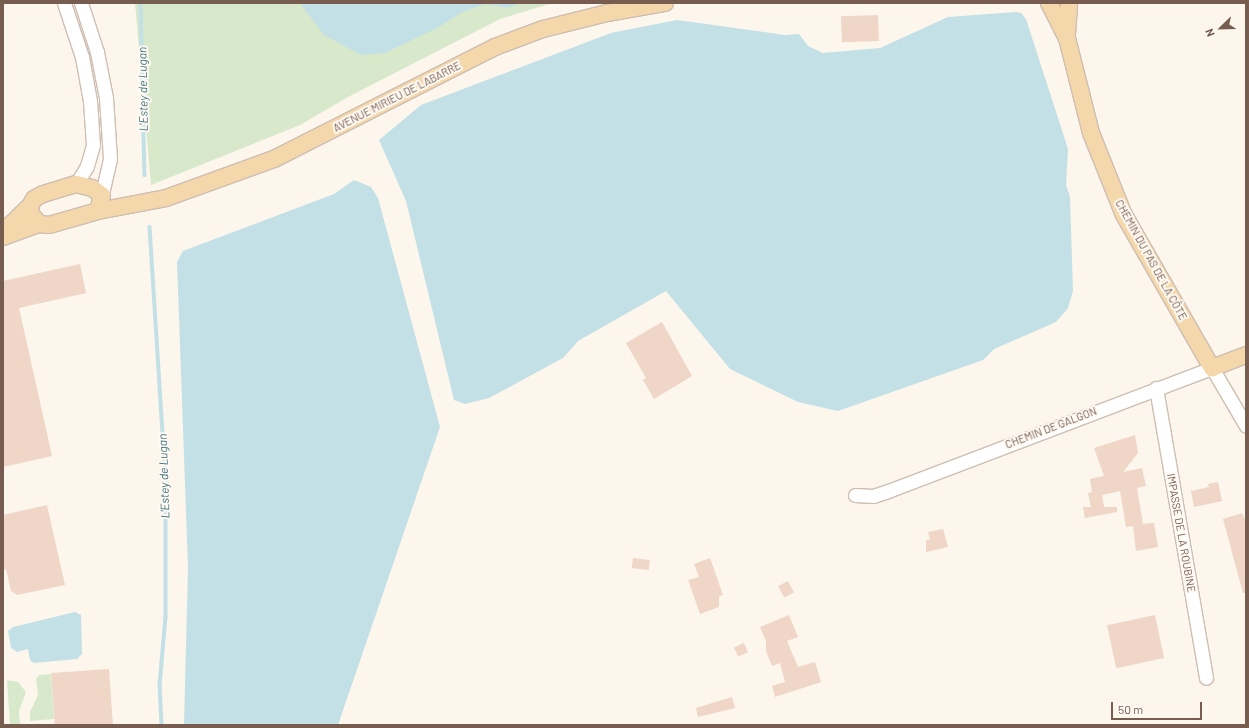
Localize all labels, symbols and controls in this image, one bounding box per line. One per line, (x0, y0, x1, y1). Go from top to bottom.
north arrow (1201, 8, 1241, 48)
text: N (1202, 27, 1217, 39)
water label: L'Estey de Lugan (135, 47, 151, 131)
street label: AVENUE MIRIEU DE LABARRE (331, 59, 463, 135)
street label: CHEMIN DU PAS DE LA CÔTE (1112, 197, 1190, 323)
street label: CHEMIN DE GALGON (1003, 404, 1099, 452)
water label: L'Estey de Lugan (155, 433, 173, 519)
street label: IMPASSE DE LA ROUBINE (1164, 472, 1198, 594)
scale bar (1113, 694, 1204, 720)
text: 50 m (1118, 702, 1143, 716)

